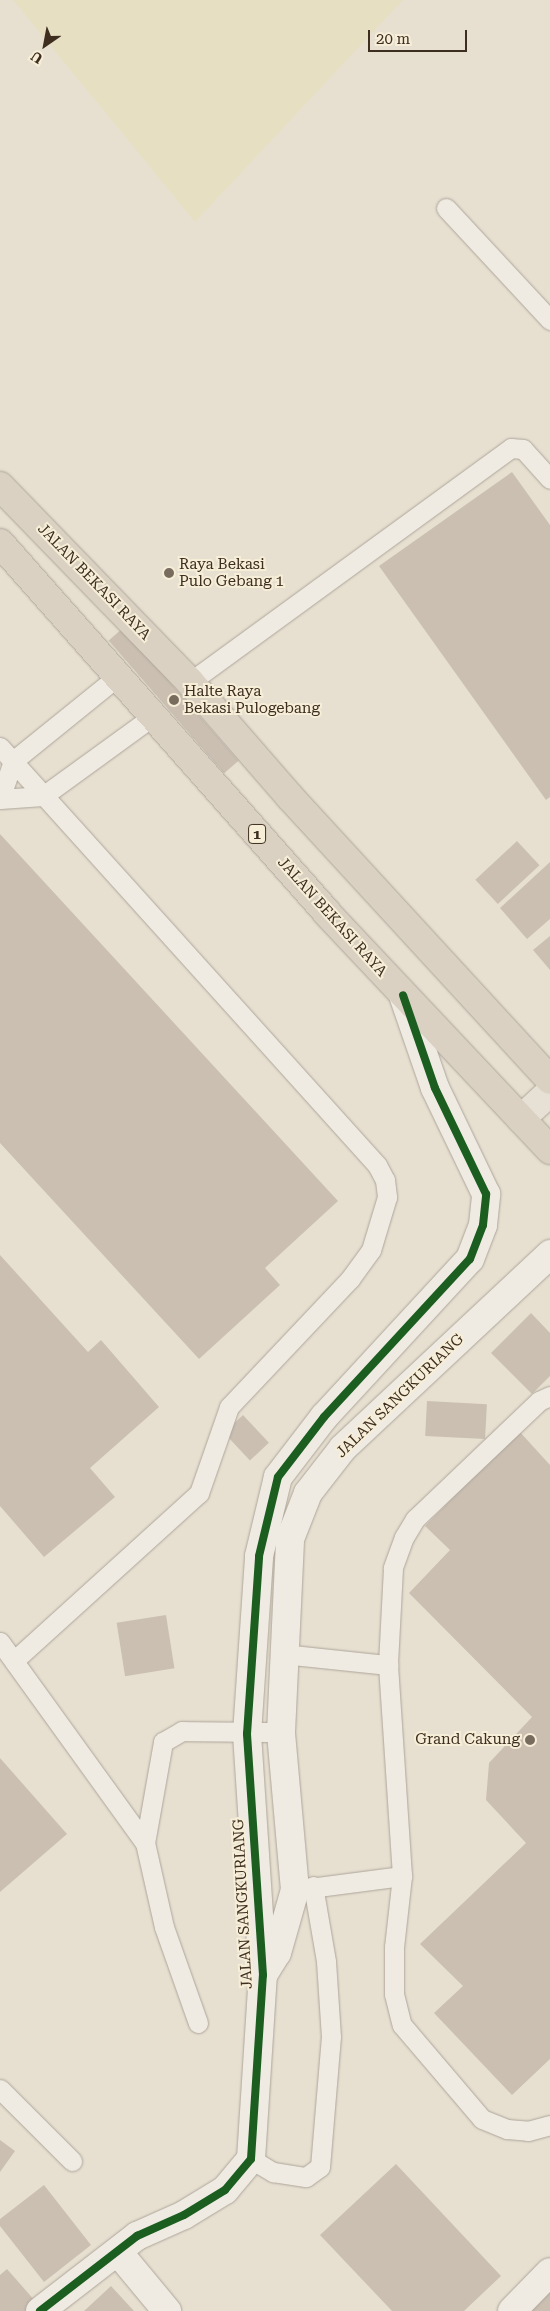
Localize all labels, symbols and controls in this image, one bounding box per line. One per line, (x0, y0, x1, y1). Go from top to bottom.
north arrow (20, 20, 70, 70)
scale bar (370, 20, 469, 52)
text: 20 m (376, 30, 410, 48)
text: U (28, 48, 46, 67)
street label: JALAN BEKASI RAYA (34, 520, 154, 644)
place label: Raya Bekasi Pulo Gebang 1 (179, 555, 284, 590)
marker: Raya Bekasi Pulo Gebang 1 (163, 567, 175, 579)
place label: Halte Raya Bekasi Pulogebang (184, 682, 320, 717)
marker: Halte Raya Bekasi Pulogebang (168, 694, 180, 706)
road number: 1 (247, 822, 267, 846)
street label: JALAN BEKASI RAYA (274, 853, 390, 981)
street label: JALAN SANGKURIANG (332, 1330, 468, 1462)
place label: Grand Cakung (415, 1731, 520, 1749)
marker: Grand Cakung (524, 1734, 536, 1746)
street label: JALAN SANGKURIANG (230, 1818, 256, 1990)

